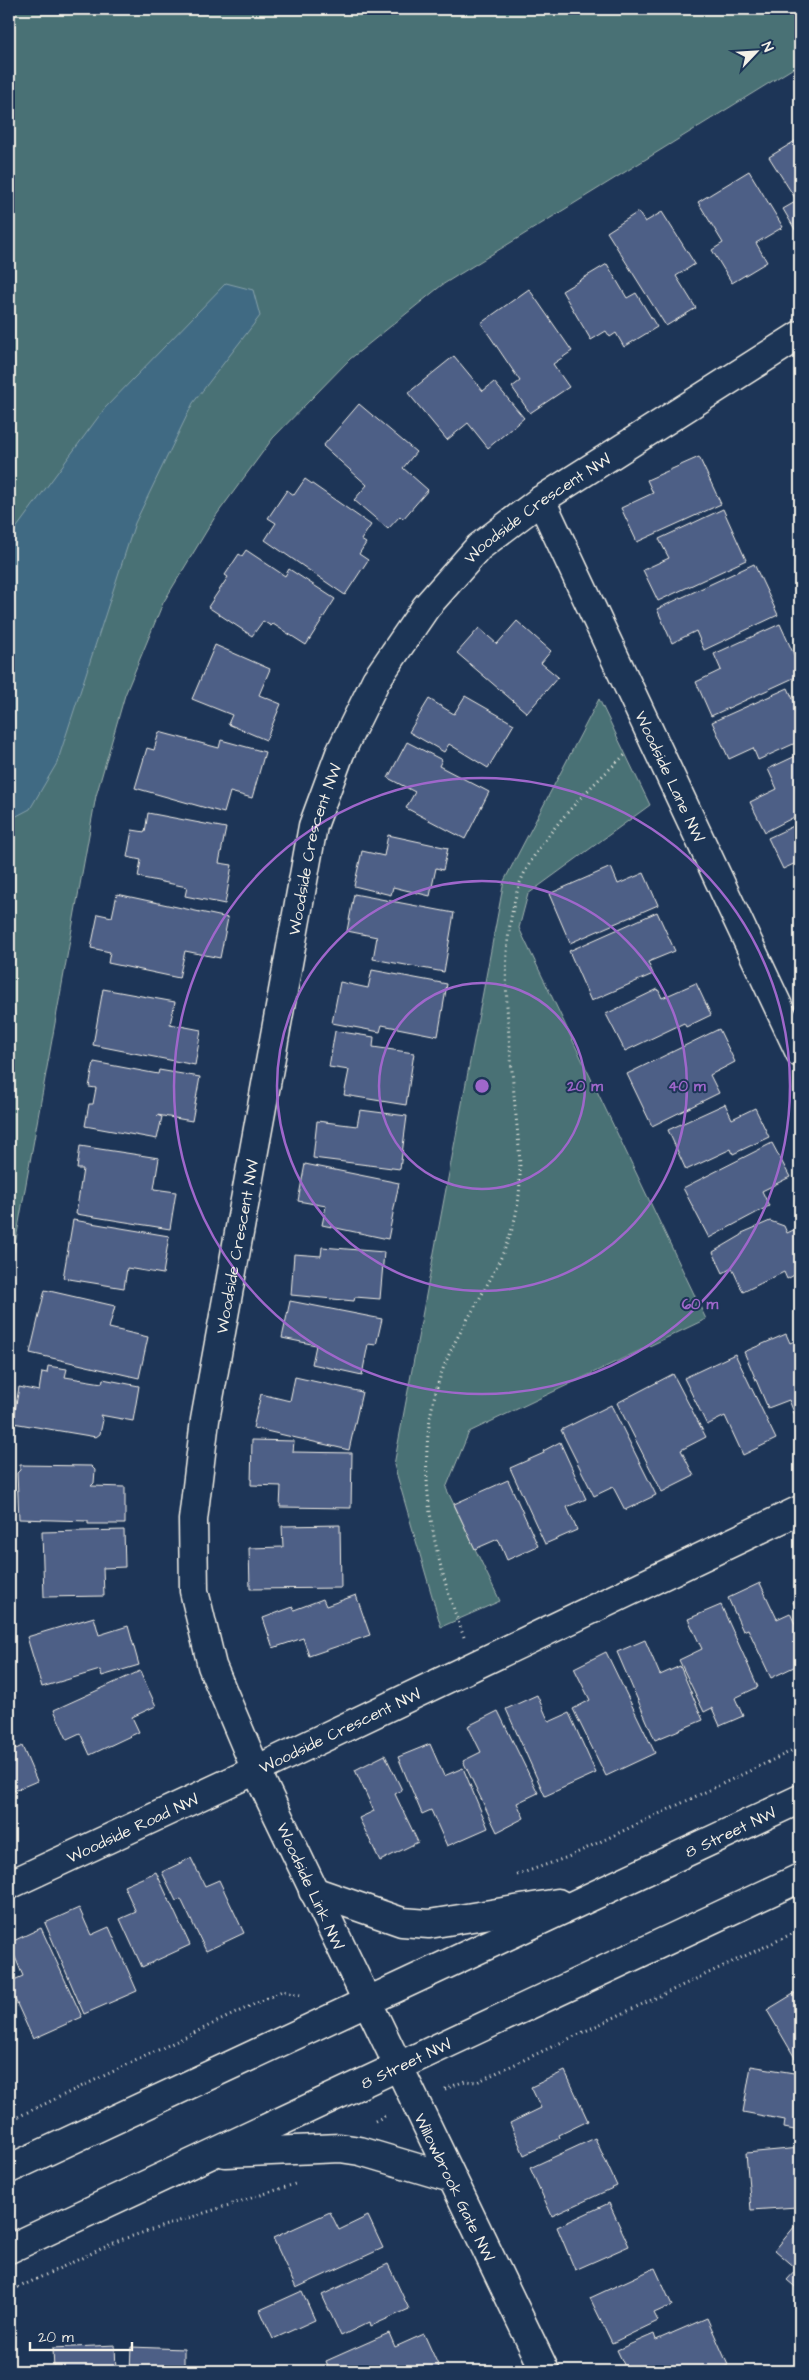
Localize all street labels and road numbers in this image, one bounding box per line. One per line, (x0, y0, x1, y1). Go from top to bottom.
street label: Woodside Crescent NW (459, 448, 615, 569)
street label: Woodside Lane NW (629, 708, 710, 846)
street label: Woodside Crescent NW (283, 761, 347, 937)
street label: Woodside Crescent NW (211, 1158, 264, 1335)
street label: Woodside Crescent NW (256, 1683, 424, 1779)
street label: Woodside Road NW (63, 1788, 202, 1869)
street label: 8 Street NW (682, 1802, 779, 1863)
street label: Woodside Link NW (271, 1819, 349, 1954)
street label: 8 Street NW (357, 2033, 455, 2095)
street label: Willowbrook Gate NW (409, 2110, 500, 2265)

